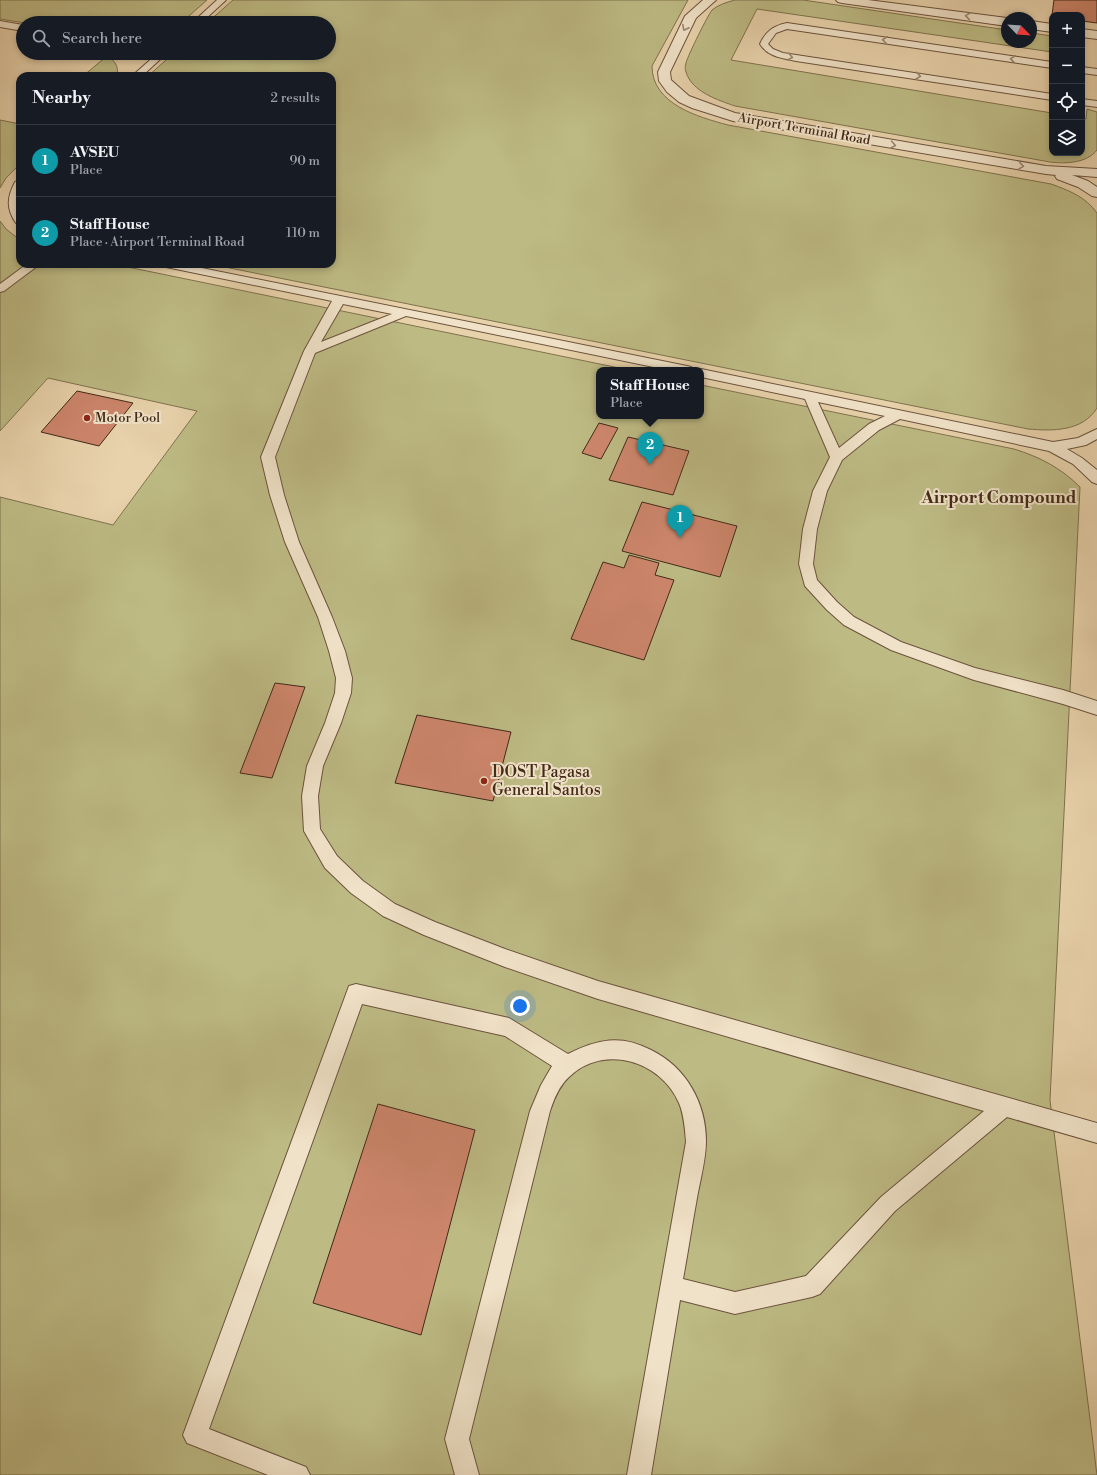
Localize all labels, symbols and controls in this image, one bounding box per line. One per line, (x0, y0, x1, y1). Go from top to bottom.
one-way arrow (965, 12, 971, 21)
north arrow (1001, 12, 1037, 48)
map controls (1049, 12, 1085, 156)
button: + (1049, 12, 1085, 48)
search box (16, 16, 336, 60)
one-way arrow (682, 24, 689, 32)
icon: search (30, 27, 52, 49)
text: Search here (62, 29, 142, 48)
one-way arrow (882, 36, 888, 45)
button: − (1049, 48, 1085, 84)
one-way arrow (786, 52, 793, 60)
one-way arrow (1010, 56, 1017, 64)
one-way arrow (915, 71, 921, 80)
button: locate (1049, 84, 1085, 120)
text: Nearby (32, 87, 91, 109)
text: 2 results (271, 90, 320, 106)
street label: Airport Terminal Road (735, 109, 872, 149)
button: layers (1049, 120, 1085, 156)
one-way arrow (890, 140, 896, 148)
text: AVSEU (70, 143, 119, 162)
text: 1 (42, 153, 48, 169)
text: 90 m (289, 153, 320, 169)
one-way arrow (1018, 161, 1024, 170)
text: Place (70, 162, 102, 178)
text: Staff House (70, 215, 150, 234)
text: 2 (41, 225, 49, 241)
text: 110 m (286, 225, 320, 241)
text: Place · Airport Terminal Road (70, 234, 244, 250)
popup (596, 367, 704, 419)
text: Staff House (610, 376, 690, 395)
text: Place (610, 395, 643, 411)
place label: Motor Pool (95, 410, 160, 426)
marker: Motor Pool (82, 413, 92, 423)
pin: 2 (637, 432, 663, 465)
district label: Airport Compound (921, 487, 1077, 509)
pin: 1 (667, 505, 693, 538)
place label: DOST Pagasa General Santos (492, 762, 601, 800)
marker: DOST Pagasa General Santos (479, 776, 489, 786)
your location (510, 996, 530, 1016)

